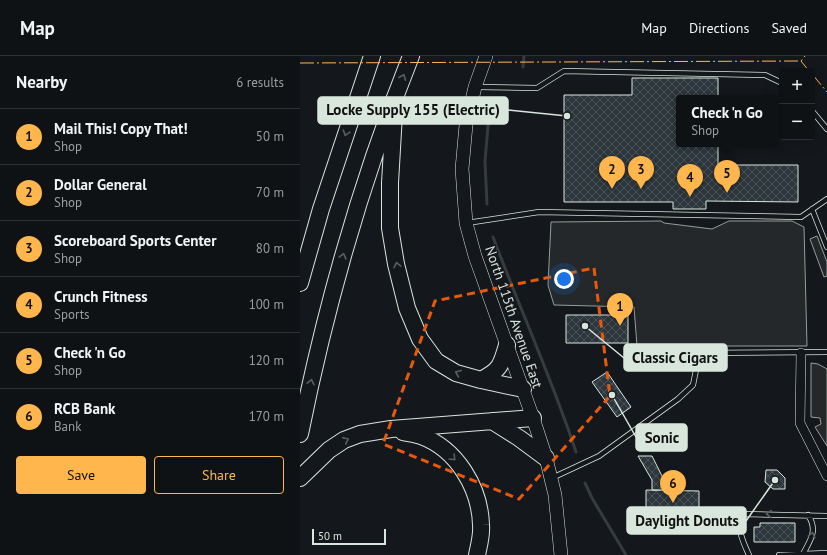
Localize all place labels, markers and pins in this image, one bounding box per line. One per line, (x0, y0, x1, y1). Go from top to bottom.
callout: Locke Supply 155 (Electric) (318, 97, 508, 124)
pin: 2 (599, 156, 625, 189)
pin: 3 (628, 156, 654, 189)
pin: 5 (714, 160, 740, 193)
pin: 4 (677, 164, 703, 197)
pin: 1 (607, 293, 633, 326)
callout: Classic Cigars (624, 344, 727, 371)
callout: Sonic (636, 424, 687, 451)
pin: 6 (660, 470, 686, 503)
callout: Daylight Donuts (627, 507, 746, 534)

